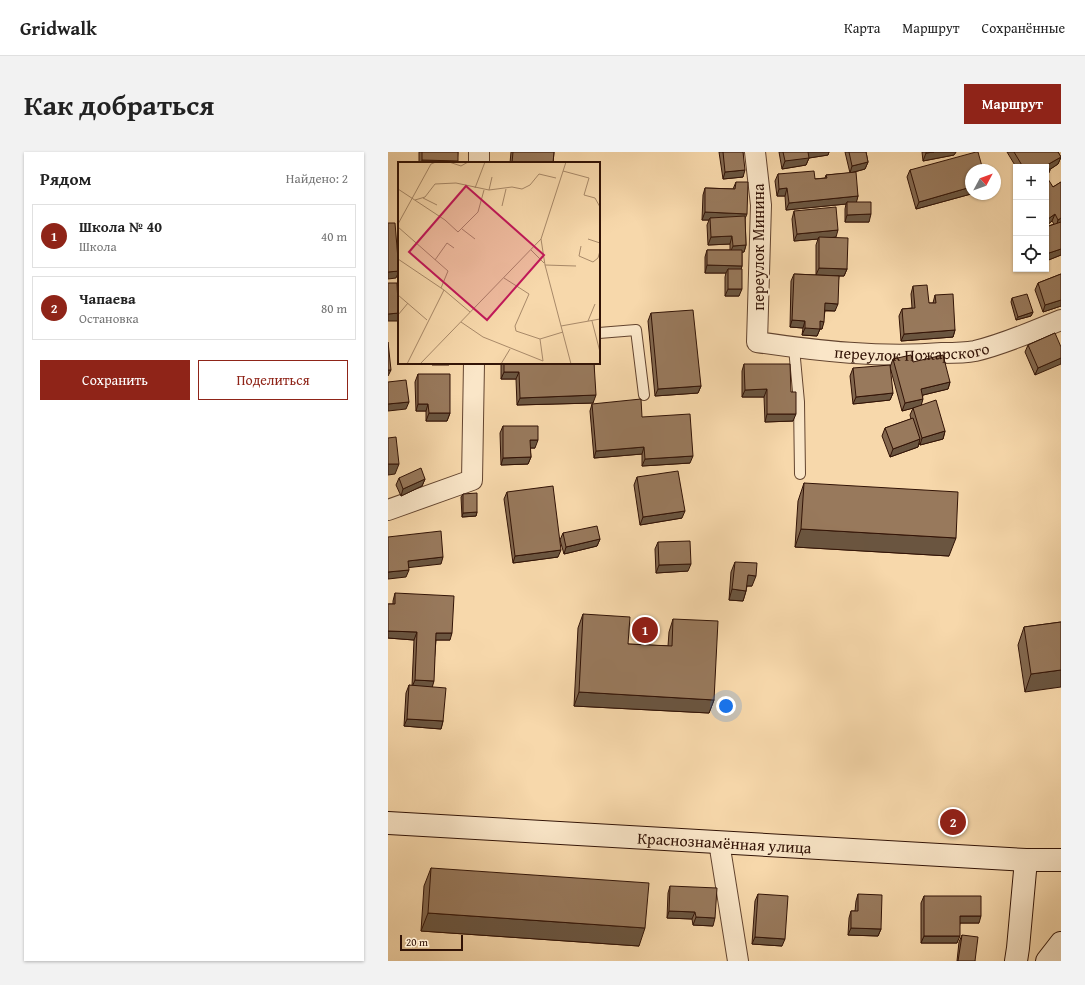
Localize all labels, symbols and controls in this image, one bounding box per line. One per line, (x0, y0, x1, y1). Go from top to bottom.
text: Gridwalk (20, 14, 97, 42)
text: Карта (844, 18, 880, 38)
text: Маршрут (902, 18, 960, 38)
text: Сохранённые (982, 18, 1065, 38)
text: Как добраться (24, 84, 214, 125)
button: Маршрут (964, 84, 1061, 124)
inset map (398, 162, 600, 364)
north arrow (965, 164, 1001, 200)
map controls (1013, 164, 1049, 272)
button: + (1013, 164, 1049, 200)
text: Рядом (40, 166, 91, 191)
text: Найдено: 2 (286, 169, 348, 188)
street label: переулок Минина (746, 183, 770, 311)
button: − (1013, 200, 1049, 236)
text: Школа № 40 (79, 216, 162, 237)
text: 1 (51, 227, 57, 246)
text: 40 m (321, 227, 347, 246)
button: locate (1013, 236, 1049, 272)
text: Школа (79, 237, 117, 256)
text: Чапаева (79, 288, 136, 309)
text: 2 (51, 299, 57, 318)
text: 80 m (321, 299, 347, 318)
text: Остановка (79, 309, 139, 328)
street label: переулок Пожарского (834, 336, 992, 367)
button: Сохранить (40, 360, 190, 400)
button: Поделиться (198, 360, 348, 400)
pin: 1 (632, 615, 658, 645)
your location (716, 696, 736, 716)
pin: 2 (940, 807, 966, 837)
street label: Краснознамённая улица (637, 825, 813, 860)
scale bar (400, 933, 463, 952)
text: 20 m (406, 934, 428, 950)

